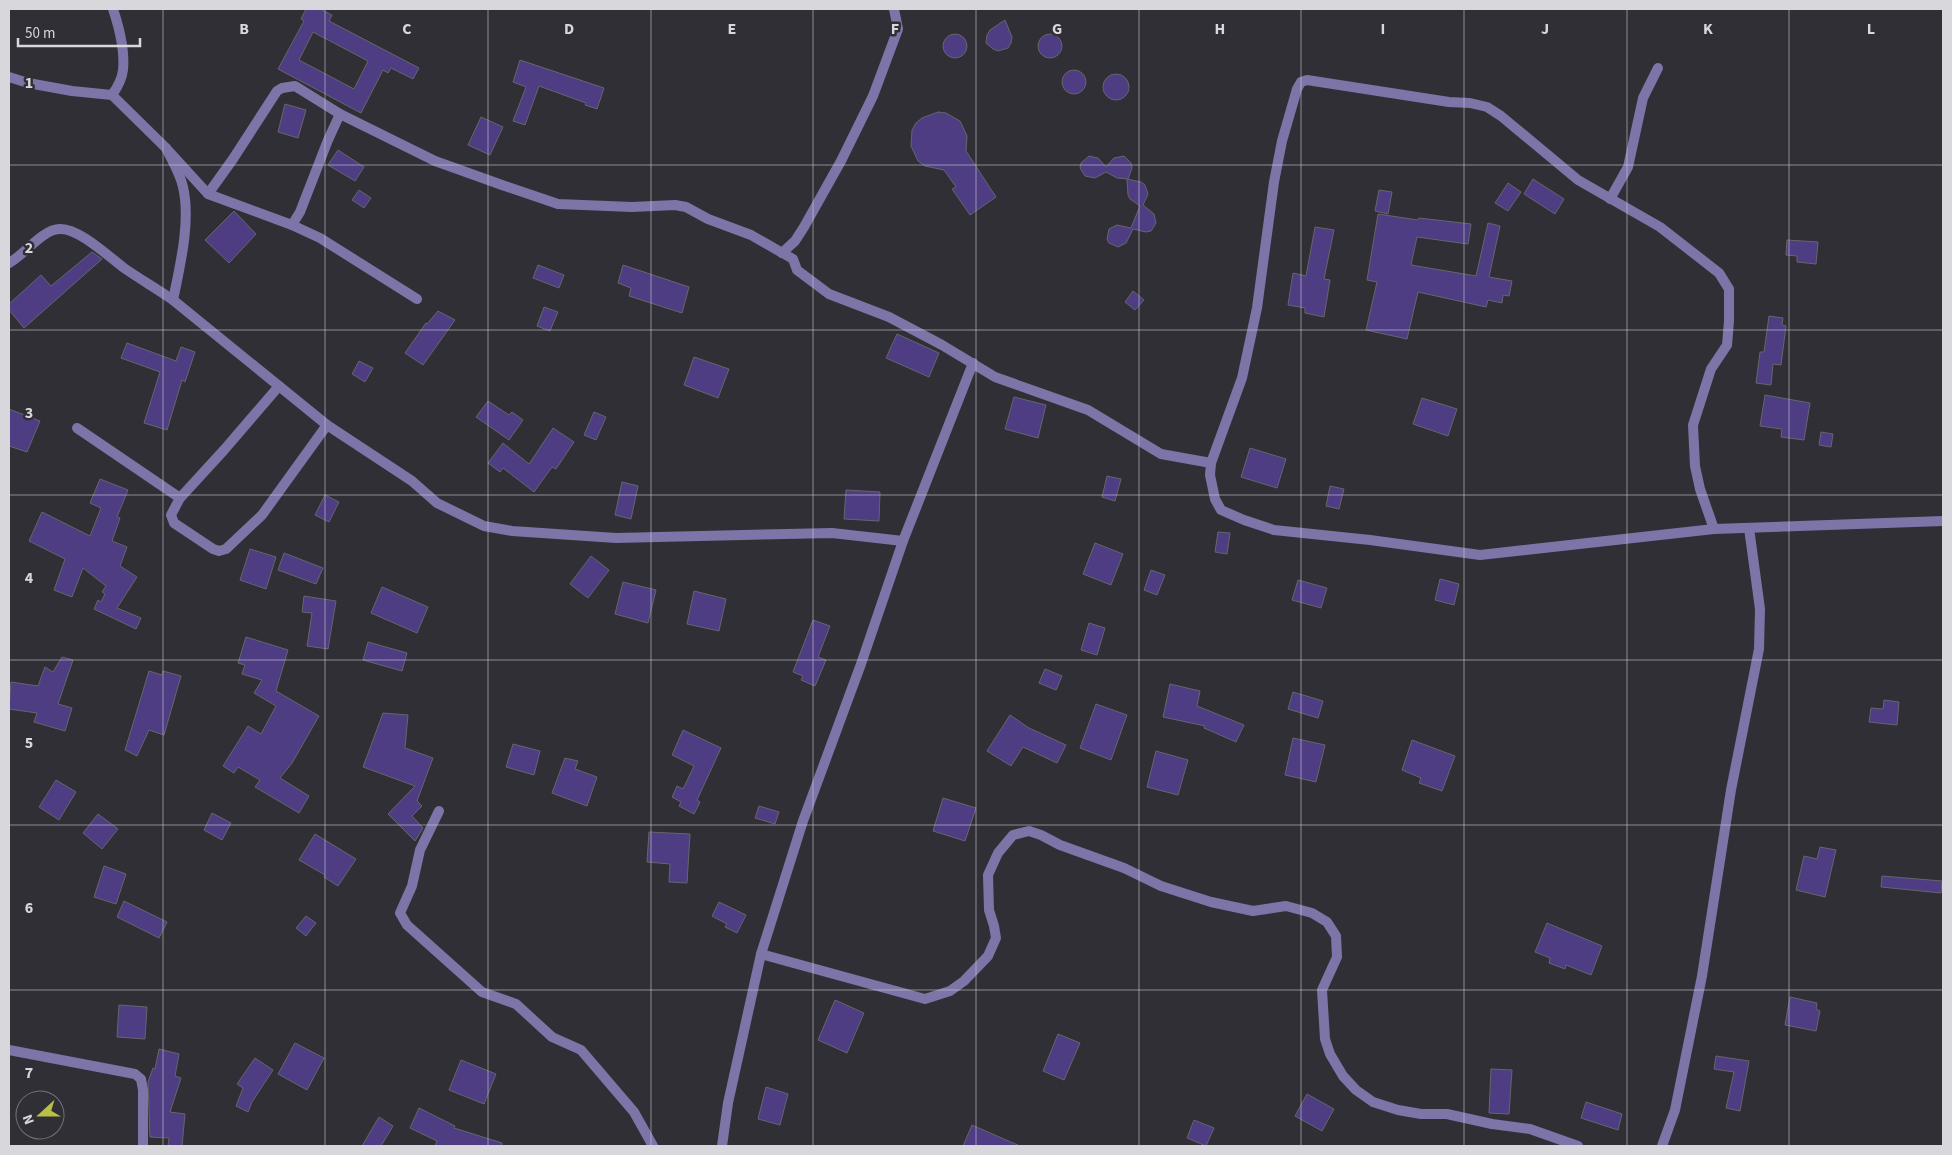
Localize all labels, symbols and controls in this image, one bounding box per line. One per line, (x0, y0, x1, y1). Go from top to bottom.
scale bar (18, 15, 140, 47)
text: B (239, 18, 249, 40)
text: C (402, 18, 412, 40)
text: D (564, 18, 574, 40)
text: E (728, 18, 736, 40)
text: F (891, 18, 899, 40)
text: G (1052, 18, 1062, 40)
text: H (1215, 18, 1225, 40)
text: I (1381, 18, 1385, 40)
text: J (1541, 18, 1549, 40)
text: K (1703, 18, 1713, 40)
text: L (1867, 18, 1875, 40)
text: 50 m (25, 23, 55, 44)
text: 1 (25, 72, 33, 94)
text: 2 (25, 237, 33, 259)
text: 3 (25, 402, 33, 424)
text: 4 (25, 567, 34, 589)
text: 5 (25, 732, 33, 754)
text: 6 (25, 897, 33, 919)
text: 7 (25, 1062, 33, 1084)
north arrow (15, 1090, 65, 1140)
text: N (18, 1111, 40, 1127)

